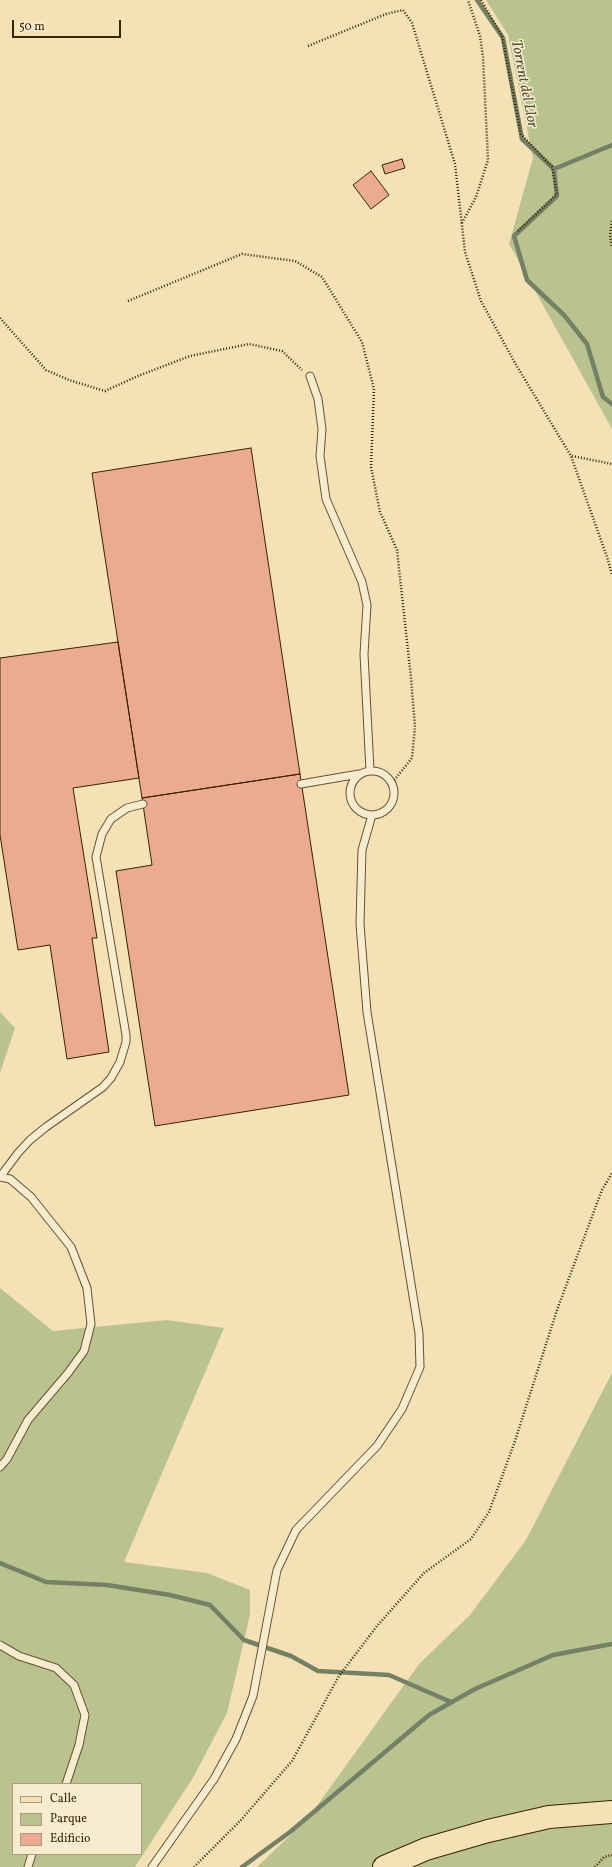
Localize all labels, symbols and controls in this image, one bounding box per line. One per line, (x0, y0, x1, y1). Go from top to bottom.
scale bar (14, 12, 123, 38)
text: 50 m (19, 19, 45, 35)
water label: Torrent del Llor (506, 38, 540, 130)
legend (12, 1783, 142, 1855)
text: Calle (50, 1791, 77, 1807)
text: Parque (50, 1811, 87, 1827)
text: Edificio (50, 1831, 90, 1847)

